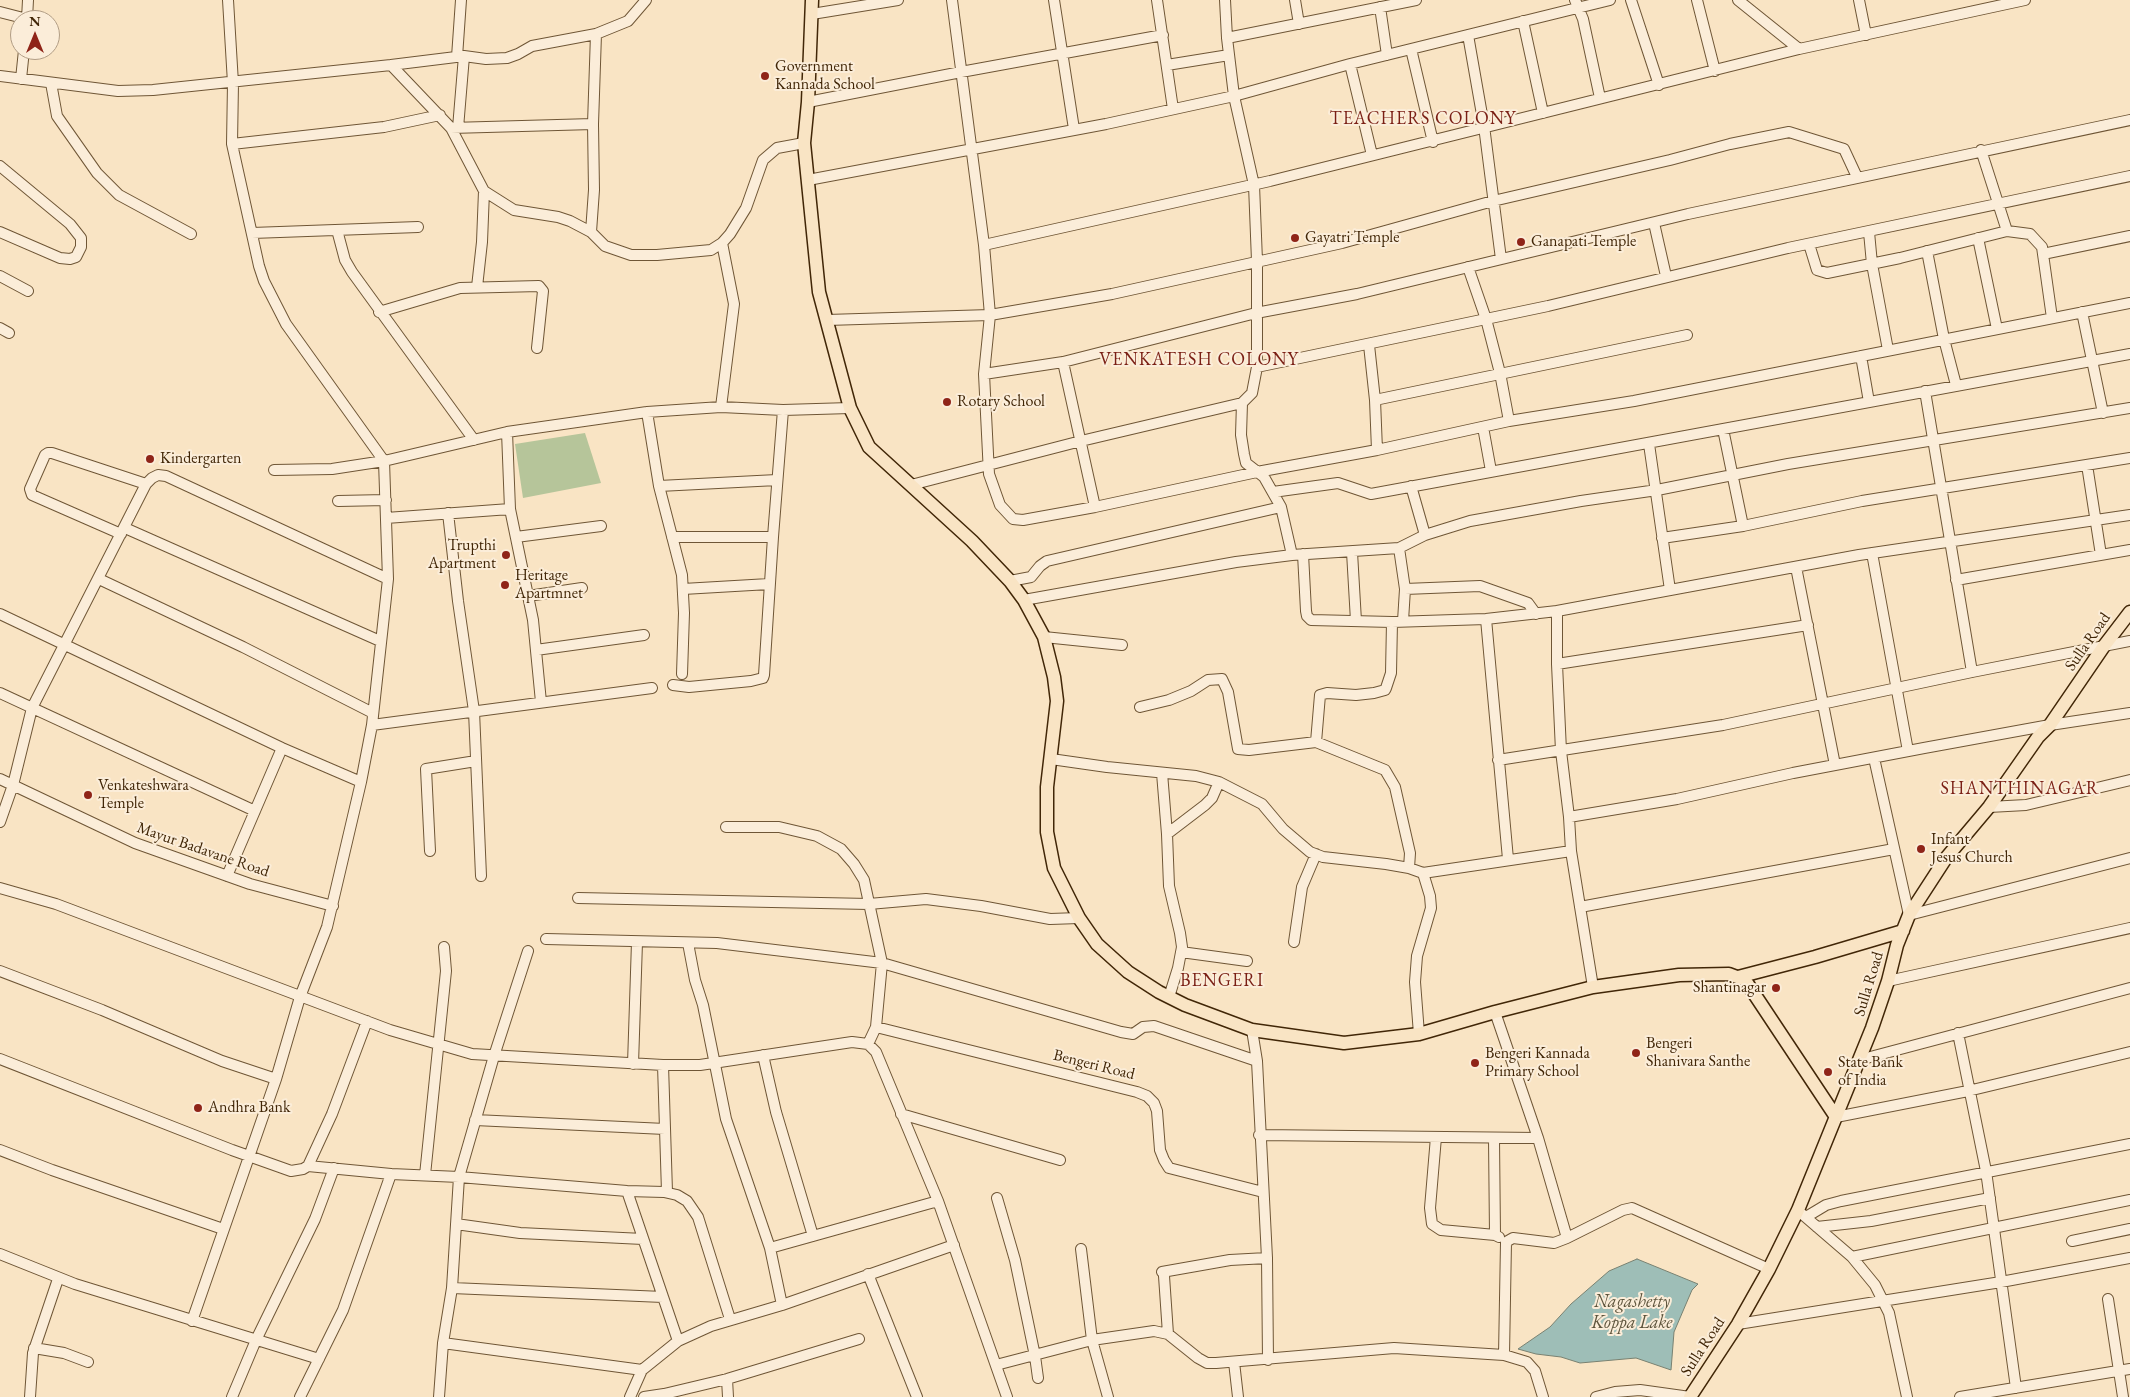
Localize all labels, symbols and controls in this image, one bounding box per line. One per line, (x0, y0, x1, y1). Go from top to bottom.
north arrow (10, 10, 60, 60)
text: N (29, 12, 41, 30)
place label: Government Kannada School (775, 57, 875, 95)
marker: Government Kannada School (759, 70, 771, 82)
district label: TEACHERS COLONY (1328, 108, 1518, 130)
place label: Gayatri Temple (1305, 228, 1399, 248)
marker: Gayatri Temple (1289, 232, 1301, 244)
place label: Ganapati Temple (1531, 232, 1636, 252)
marker: Ganapati Temple (1515, 236, 1527, 248)
district label: VENKATESH COLONY (1097, 349, 1301, 371)
place label: Rotary School (957, 392, 1045, 412)
marker: Rotary School (941, 396, 953, 408)
place label: Kindergarten (160, 449, 241, 469)
marker: Kindergarten (144, 453, 156, 465)
place label: Trupthi Apartment (428, 536, 496, 574)
marker: Trupthi Apartment (500, 549, 512, 561)
place label: Heritage Apartmnet (515, 566, 583, 604)
marker: Heritage Apartmnet (499, 579, 511, 591)
street label: Sulla Road (2061, 609, 2115, 675)
place label: Venkateshwara Temple (98, 776, 189, 814)
district label: SHANTHINAGAR (1939, 778, 2101, 800)
marker: Venkateshwara Temple (82, 789, 94, 801)
street label: Mayur Badavane Road (134, 818, 272, 882)
place label: Infant Jesus Church (1931, 830, 2013, 868)
marker: Infant Jesus Church (1915, 843, 1927, 855)
street label: Sulla Road (1850, 949, 1888, 1019)
district label: BENGERI (1179, 970, 1265, 992)
place label: Shantinagar (1693, 978, 1766, 998)
marker: Shantinagar (1770, 982, 1782, 994)
place label: Bengeri Shanivara Santhe (1646, 1034, 1750, 1072)
place label: Bengeri Kannada Primary School (1485, 1044, 1590, 1082)
street label: Bengeri Road (1051, 1046, 1137, 1084)
marker: Bengeri Shanivara Santhe (1630, 1047, 1642, 1059)
place label: State Bank of India (1838, 1053, 1903, 1091)
marker: Bengeri Kannada Primary School (1469, 1057, 1481, 1069)
marker: State Bank of India (1822, 1066, 1834, 1078)
place label: Andhra Bank (208, 1098, 291, 1118)
marker: Andhra Bank (192, 1102, 204, 1114)
water label: Nagashetty Koppa Lake (1592, 1291, 1672, 1334)
street label: Sulla Road (1677, 1314, 1729, 1380)

